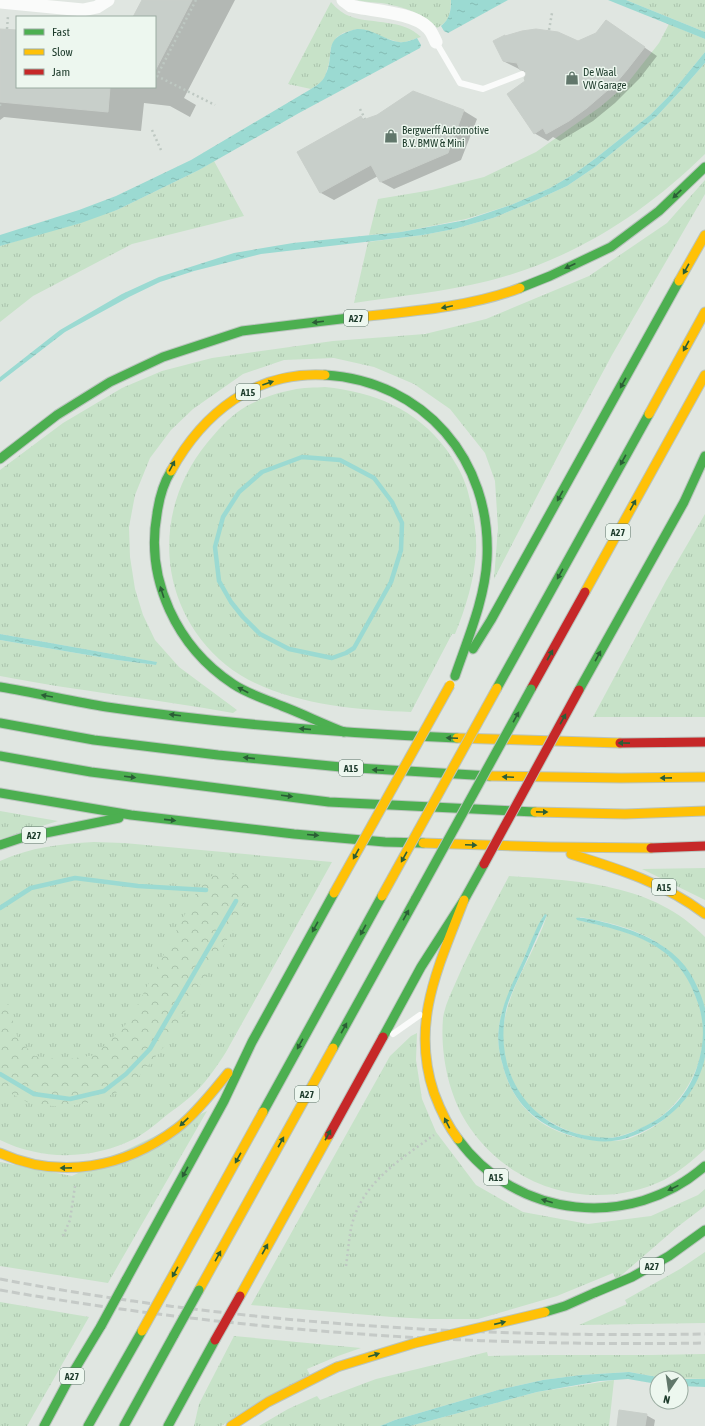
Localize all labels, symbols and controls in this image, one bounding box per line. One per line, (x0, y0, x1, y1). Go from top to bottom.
legend (16, 16, 156, 88)
text: Fast (52, 25, 70, 39)
text: Slow (52, 45, 73, 59)
text: Jam (52, 65, 70, 79)
place label: De Waal VW Garage (583, 66, 626, 91)
shop icon: De Waal VW Garage (564, 70, 580, 86)
place label: Bergwerff Automotive B.V. BMW & Mini (402, 124, 489, 149)
shop icon: Bergwerff Automotive B.V. BMW & Mini (383, 128, 399, 144)
one-way arrow (672, 189, 682, 199)
one-way arrow (564, 263, 575, 269)
one-way arrow (683, 263, 689, 275)
one-way arrow (441, 304, 453, 310)
road number: A27 (344, 310, 368, 326)
one-way arrow (312, 319, 324, 325)
one-way arrow (683, 340, 689, 352)
one-way arrow (620, 377, 626, 389)
one-way arrow (262, 380, 274, 386)
road number: A15 (236, 384, 260, 400)
one-way arrow (620, 454, 626, 466)
one-way arrow (169, 460, 175, 472)
one-way arrow (556, 491, 563, 502)
one-way arrow (630, 499, 637, 510)
road number: A27 (606, 524, 630, 540)
one-way arrow (557, 568, 563, 580)
one-way arrow (159, 586, 165, 598)
one-way arrow (546, 649, 553, 661)
one-way arrow (595, 650, 602, 662)
one-way arrow (237, 687, 249, 693)
one-way arrow (41, 692, 53, 698)
one-way arrow (512, 711, 519, 723)
one-way arrow (169, 712, 182, 719)
one-way arrow (560, 714, 567, 725)
one-way arrow (299, 726, 311, 732)
one-way arrow (445, 735, 458, 741)
one-way arrow (617, 740, 630, 746)
one-way arrow (243, 755, 255, 762)
road number: A15 (339, 760, 363, 776)
one-way arrow (372, 766, 384, 773)
one-way arrow (124, 774, 136, 780)
one-way arrow (501, 774, 514, 780)
one-way arrow (659, 775, 672, 781)
one-way arrow (281, 793, 293, 800)
one-way arrow (536, 809, 549, 815)
one-way arrow (164, 817, 176, 823)
road number: A27 (22, 827, 46, 843)
one-way arrow (307, 832, 319, 839)
one-way arrow (465, 842, 477, 849)
one-way arrow (353, 848, 359, 860)
one-way arrow (400, 851, 407, 863)
road number: A15 (652, 879, 676, 895)
one-way arrow (403, 909, 410, 921)
one-way arrow (312, 921, 319, 933)
one-way arrow (360, 924, 367, 936)
one-way arrow (340, 1023, 347, 1034)
one-way arrow (297, 1038, 304, 1050)
road number: A27 (295, 1086, 319, 1102)
one-way arrow (179, 1117, 189, 1127)
one-way arrow (444, 1117, 450, 1129)
one-way arrow (325, 1129, 331, 1141)
one-way arrow (277, 1136, 284, 1148)
one-way arrow (234, 1152, 241, 1164)
one-way arrow (59, 1165, 72, 1171)
one-way arrow (182, 1166, 189, 1178)
road number: A15 (484, 1169, 508, 1185)
one-way arrow (667, 1185, 679, 1191)
one-way arrow (541, 1198, 553, 1204)
one-way arrow (262, 1243, 269, 1255)
one-way arrow (215, 1250, 221, 1262)
road number: A27 (640, 1258, 664, 1274)
one-way arrow (171, 1266, 178, 1277)
one-way arrow (494, 1319, 507, 1325)
one-way arrow (369, 1352, 381, 1358)
road number: A27 (60, 1368, 84, 1384)
north arrow (649, 1370, 689, 1410)
text: N (662, 1393, 671, 1406)

